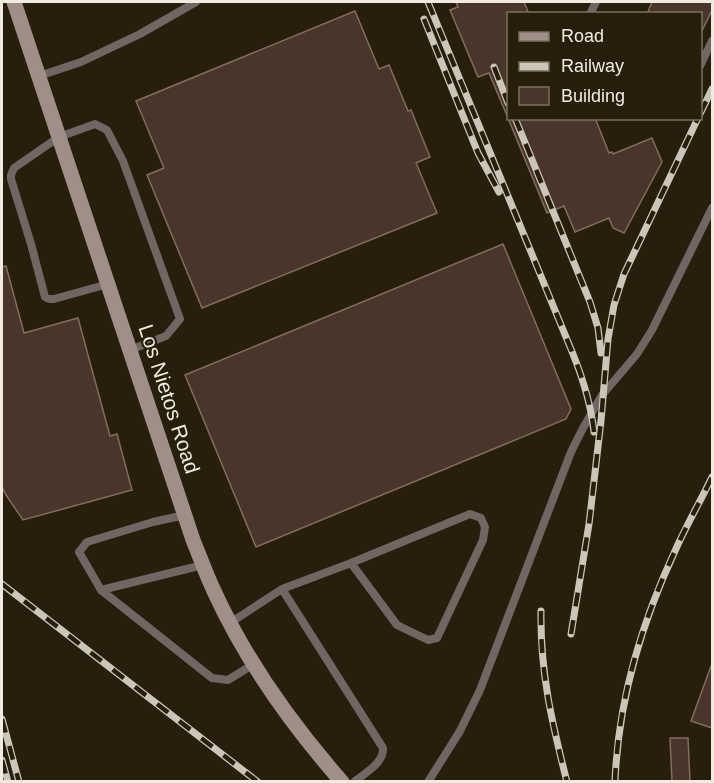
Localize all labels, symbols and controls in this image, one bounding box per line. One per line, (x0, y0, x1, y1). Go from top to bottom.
legend (507, 12, 702, 120)
text: Road (561, 26, 604, 46)
text: Railway (561, 56, 624, 76)
text: Building (561, 86, 625, 106)
street label: Los Nietos Road (135, 321, 204, 476)

